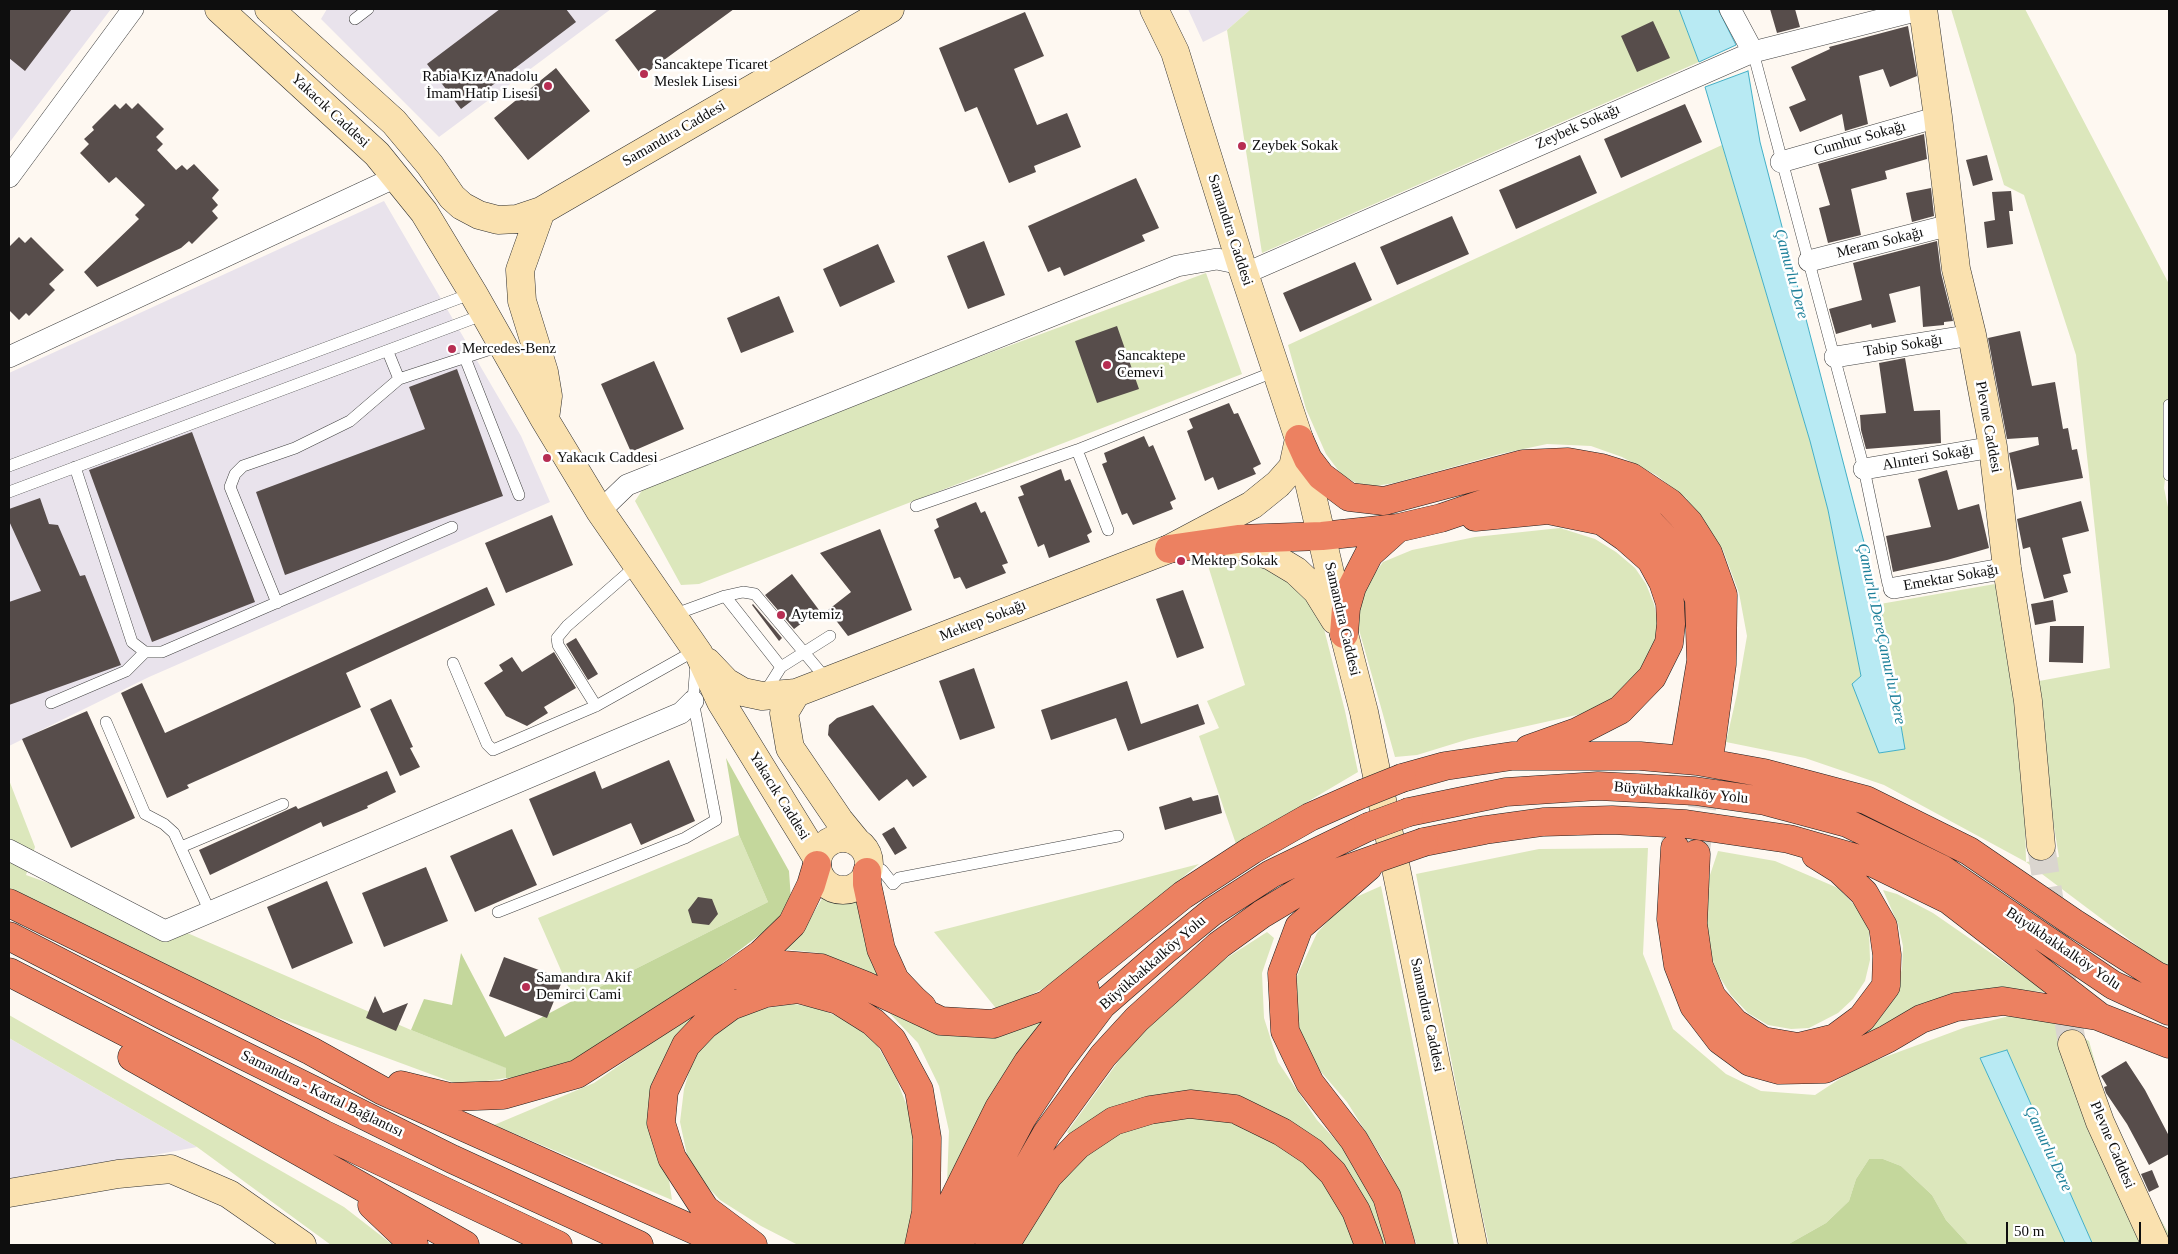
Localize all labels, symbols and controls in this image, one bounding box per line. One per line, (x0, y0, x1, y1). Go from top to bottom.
place label: Sancaktepe Ticaret Meslek Lisesi (654, 56, 768, 91)
place label: Rabia Kız Anadolu İmam Hatip Lisesi (422, 68, 538, 103)
marker: Sancaktepe Ticaret Meslek Lisesi (638, 68, 650, 80)
street label: Yakacık Caddesi (287, 70, 373, 152)
marker: Rabia Kız Anadolu İmam Hatip Lisesi (542, 80, 554, 92)
street label: Samandıra Caddesi (619, 97, 729, 171)
street label: Zeybek Sokağı (1533, 100, 1623, 154)
street label: Cumhur Sokağı (1812, 117, 1908, 161)
place label: Zeybek Sokak (1252, 137, 1338, 155)
marker: Zeybek Sokak (1236, 140, 1248, 152)
street label: Samandıra Caddesi (1203, 172, 1257, 288)
street label: Meram Sokağı (1835, 224, 1925, 262)
water label: Çamurlu Dere (1770, 227, 1812, 321)
street label: Tabip Sokağı (1862, 331, 1944, 361)
place label: Mercedes-Benz (462, 340, 556, 358)
marker: Mercedes-Benz (446, 343, 458, 355)
place label: Sancaktepe Cemevi (1117, 347, 1185, 382)
marker: Sancaktepe Cemevi (1101, 359, 1113, 371)
street label: Plevne Caddesi (1971, 380, 2005, 474)
street label: Alınteri Sokağı (1881, 441, 1975, 475)
place label: Yakacık Caddesi (557, 449, 658, 467)
marker: Yakacık Caddesi (541, 452, 553, 464)
water label: Çamurlu DereÇamurlu Dere (1852, 542, 1910, 726)
place label: Mektep Sokak (1191, 552, 1278, 570)
marker: Mektep Sokak (1175, 555, 1187, 567)
street label: Samandıra Caddesi (1320, 560, 1364, 678)
street label: Emektar Sokağı (1902, 561, 2000, 595)
street label: Mektep Sokağı (937, 596, 1029, 646)
place label: Aytemiz (791, 606, 841, 624)
marker: Aytemiz (775, 609, 787, 621)
street label: Yakacık Caddesi (745, 749, 813, 843)
street label: Büyükbakkalköy Yolu (1613, 778, 1749, 808)
street label: Büyükbakkalköy Yolu (2002, 904, 2124, 994)
street label: Büyükbakkalköy Yolu (1096, 912, 1210, 1014)
street label: Samandıra Caddesi (1406, 956, 1448, 1074)
place label: Samandıra Akif Demirci Cami (536, 969, 631, 1004)
marker: Samandıra Akif Demirci Cami (520, 981, 532, 993)
street label: Samandıra - Kartal Bağlantısı (238, 1047, 406, 1141)
street label: Plevne Caddesi (2086, 1099, 2138, 1191)
water label: Çamurlu Dere (2020, 1103, 2076, 1195)
scale bar (2008, 1212, 2143, 1244)
text: 50 m (2014, 1223, 2044, 1239)

